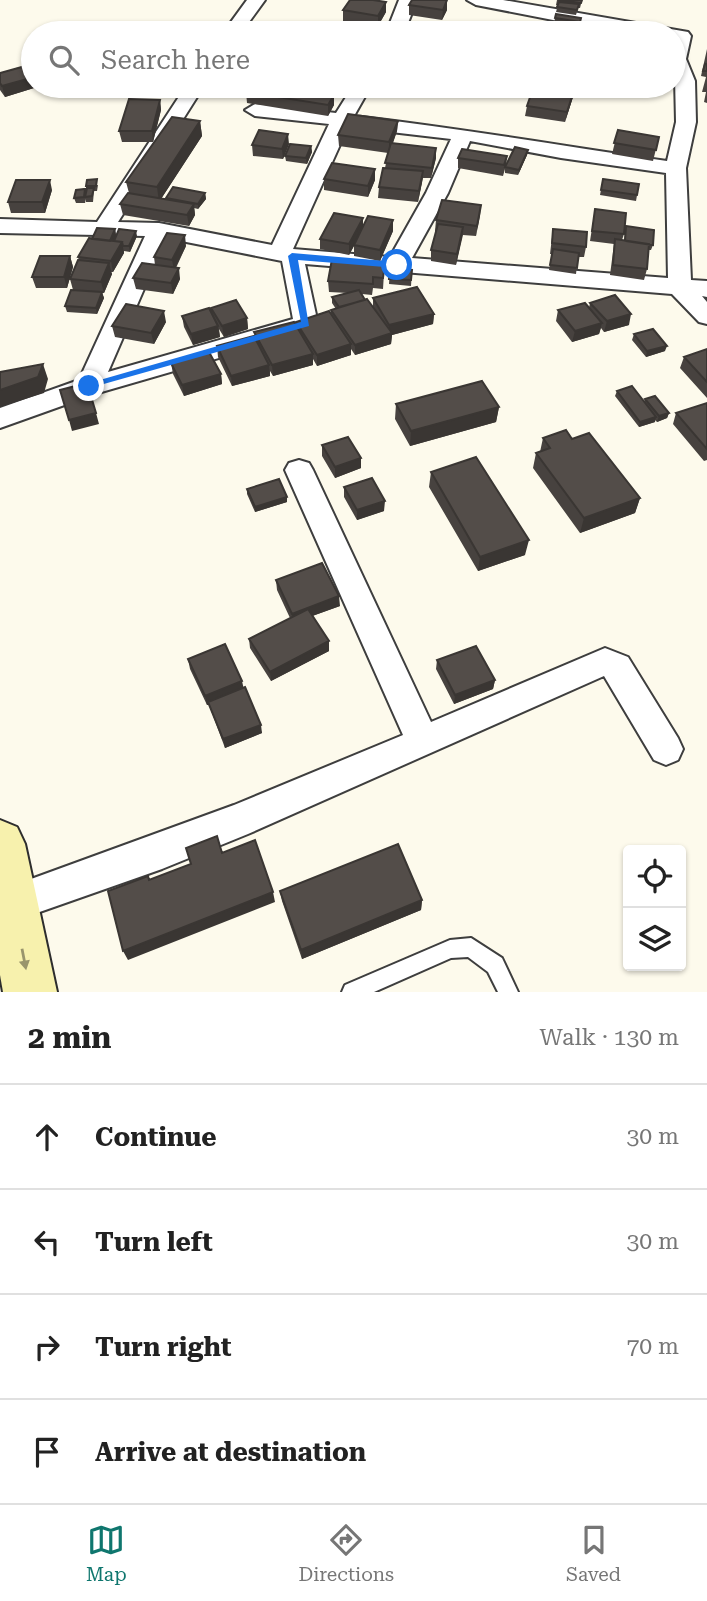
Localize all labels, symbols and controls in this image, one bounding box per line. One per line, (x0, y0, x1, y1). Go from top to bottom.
search box (21, 21, 686, 98)
icon: search (45, 41, 83, 79)
text: Search here (101, 45, 250, 75)
route start (381, 249, 412, 280)
route end (73, 370, 104, 401)
map controls (623, 845, 686, 971)
button: locate (623, 845, 686, 908)
button: layers (623, 908, 686, 971)
one-way arrow (18, 948, 29, 970)
text: 2 min (28, 1020, 111, 1055)
text: Walk · 130 m (540, 1024, 679, 1051)
icon: ahead (28, 1118, 66, 1156)
text: Continue (95, 1122, 217, 1152)
text: 30 m (626, 1123, 679, 1150)
icon: left (28, 1223, 66, 1261)
text: Turn left (95, 1227, 213, 1257)
text: 30 m (626, 1228, 679, 1255)
icon: right (28, 1328, 66, 1366)
text: Turn right (95, 1332, 231, 1362)
text: 70 m (626, 1333, 679, 1360)
icon: arrive (28, 1433, 66, 1471)
text: Arrive at destination (95, 1437, 366, 1467)
tab: Map (86, 1521, 127, 1586)
tab: Directions (298, 1521, 394, 1586)
tab: Saved (566, 1521, 621, 1586)

